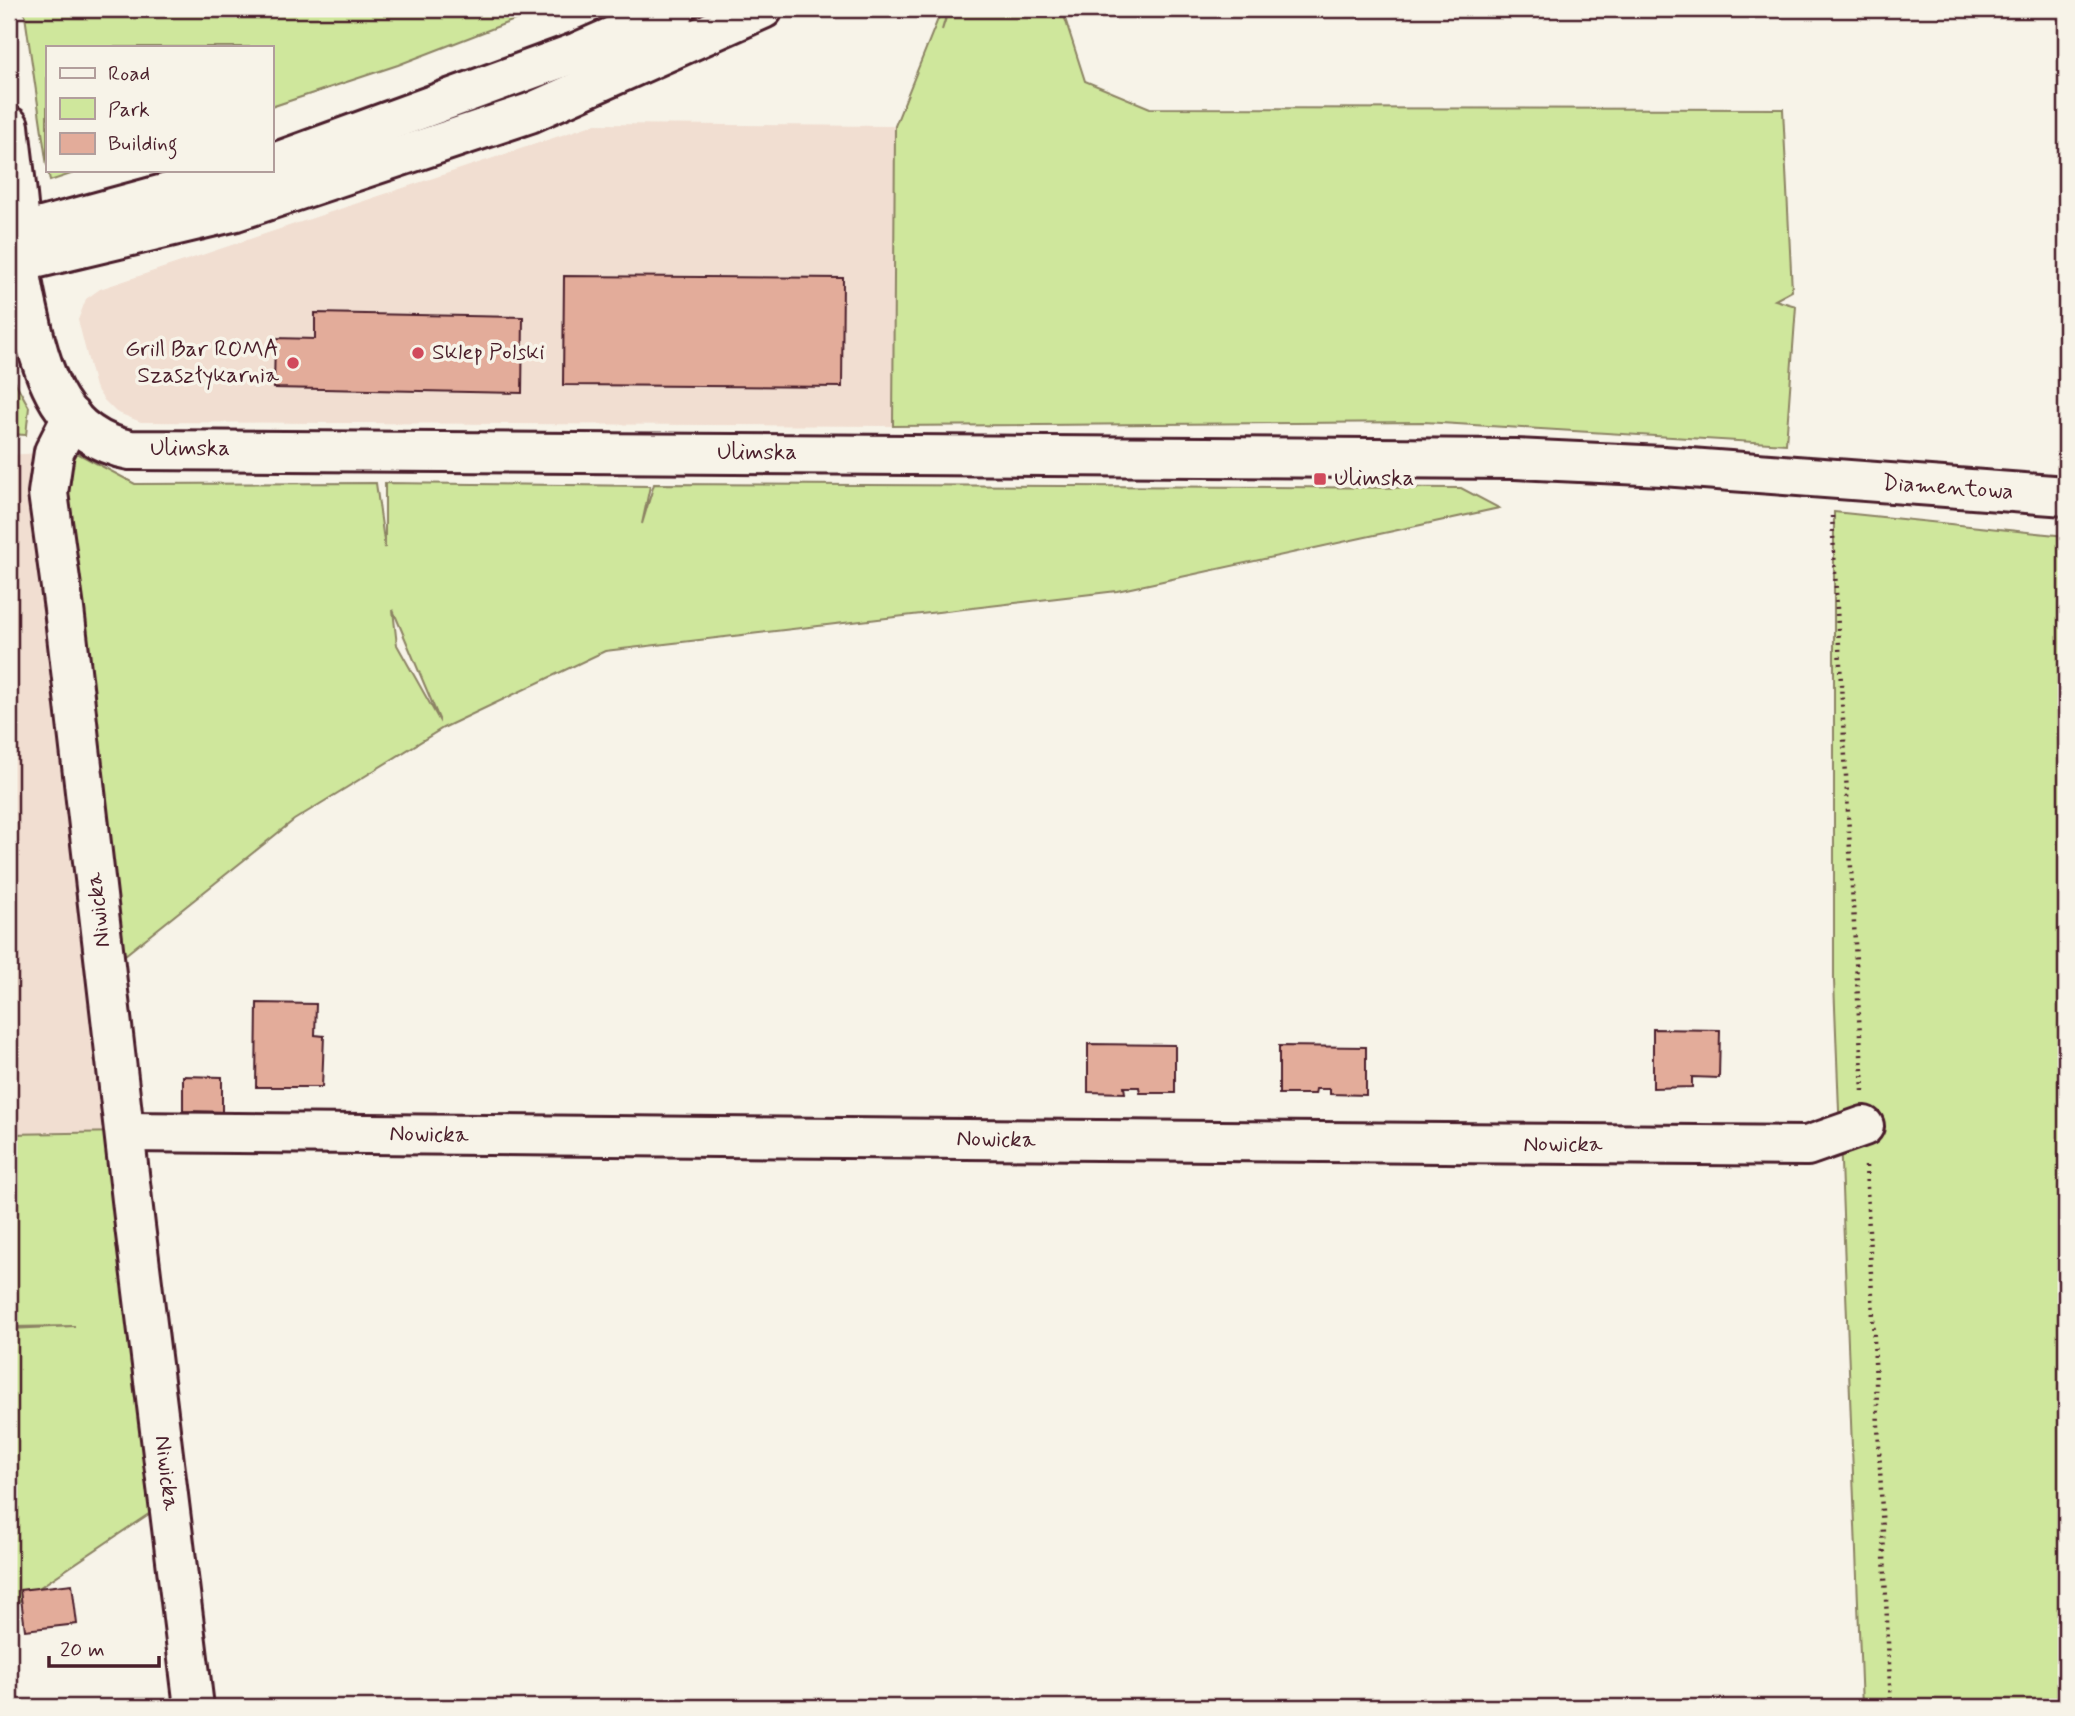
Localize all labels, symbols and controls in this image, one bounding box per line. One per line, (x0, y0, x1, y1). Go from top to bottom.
legend (46, 46, 273, 172)
text: Road (108, 60, 150, 88)
text: Park (108, 96, 150, 124)
text: Building (108, 130, 178, 160)
place label: Grill Bar ROMA Szaszłykarnia (125, 335, 279, 391)
place label: Sklep Polski (432, 338, 545, 368)
marker: Sklep Polski (410, 345, 426, 361)
marker: Grill Bar ROMA Szaszłykarnia (285, 355, 301, 371)
street label: Ulimska (150, 434, 230, 464)
street label: Ulimska (717, 438, 797, 468)
place label: Ulimska (1334, 464, 1414, 494)
street label: Diamentowa (1881, 468, 2015, 508)
marker: Ulimska (1312, 471, 1328, 487)
street label: Niwicka (79, 871, 118, 949)
street label: Nowicka (389, 1119, 469, 1151)
street label: Nowicka (956, 1124, 1036, 1156)
street label: Nowicka (1523, 1130, 1603, 1160)
street label: Niwicka (147, 1434, 186, 1512)
scale bar (49, 1625, 159, 1669)
text: 20 m (60, 1636, 105, 1664)

